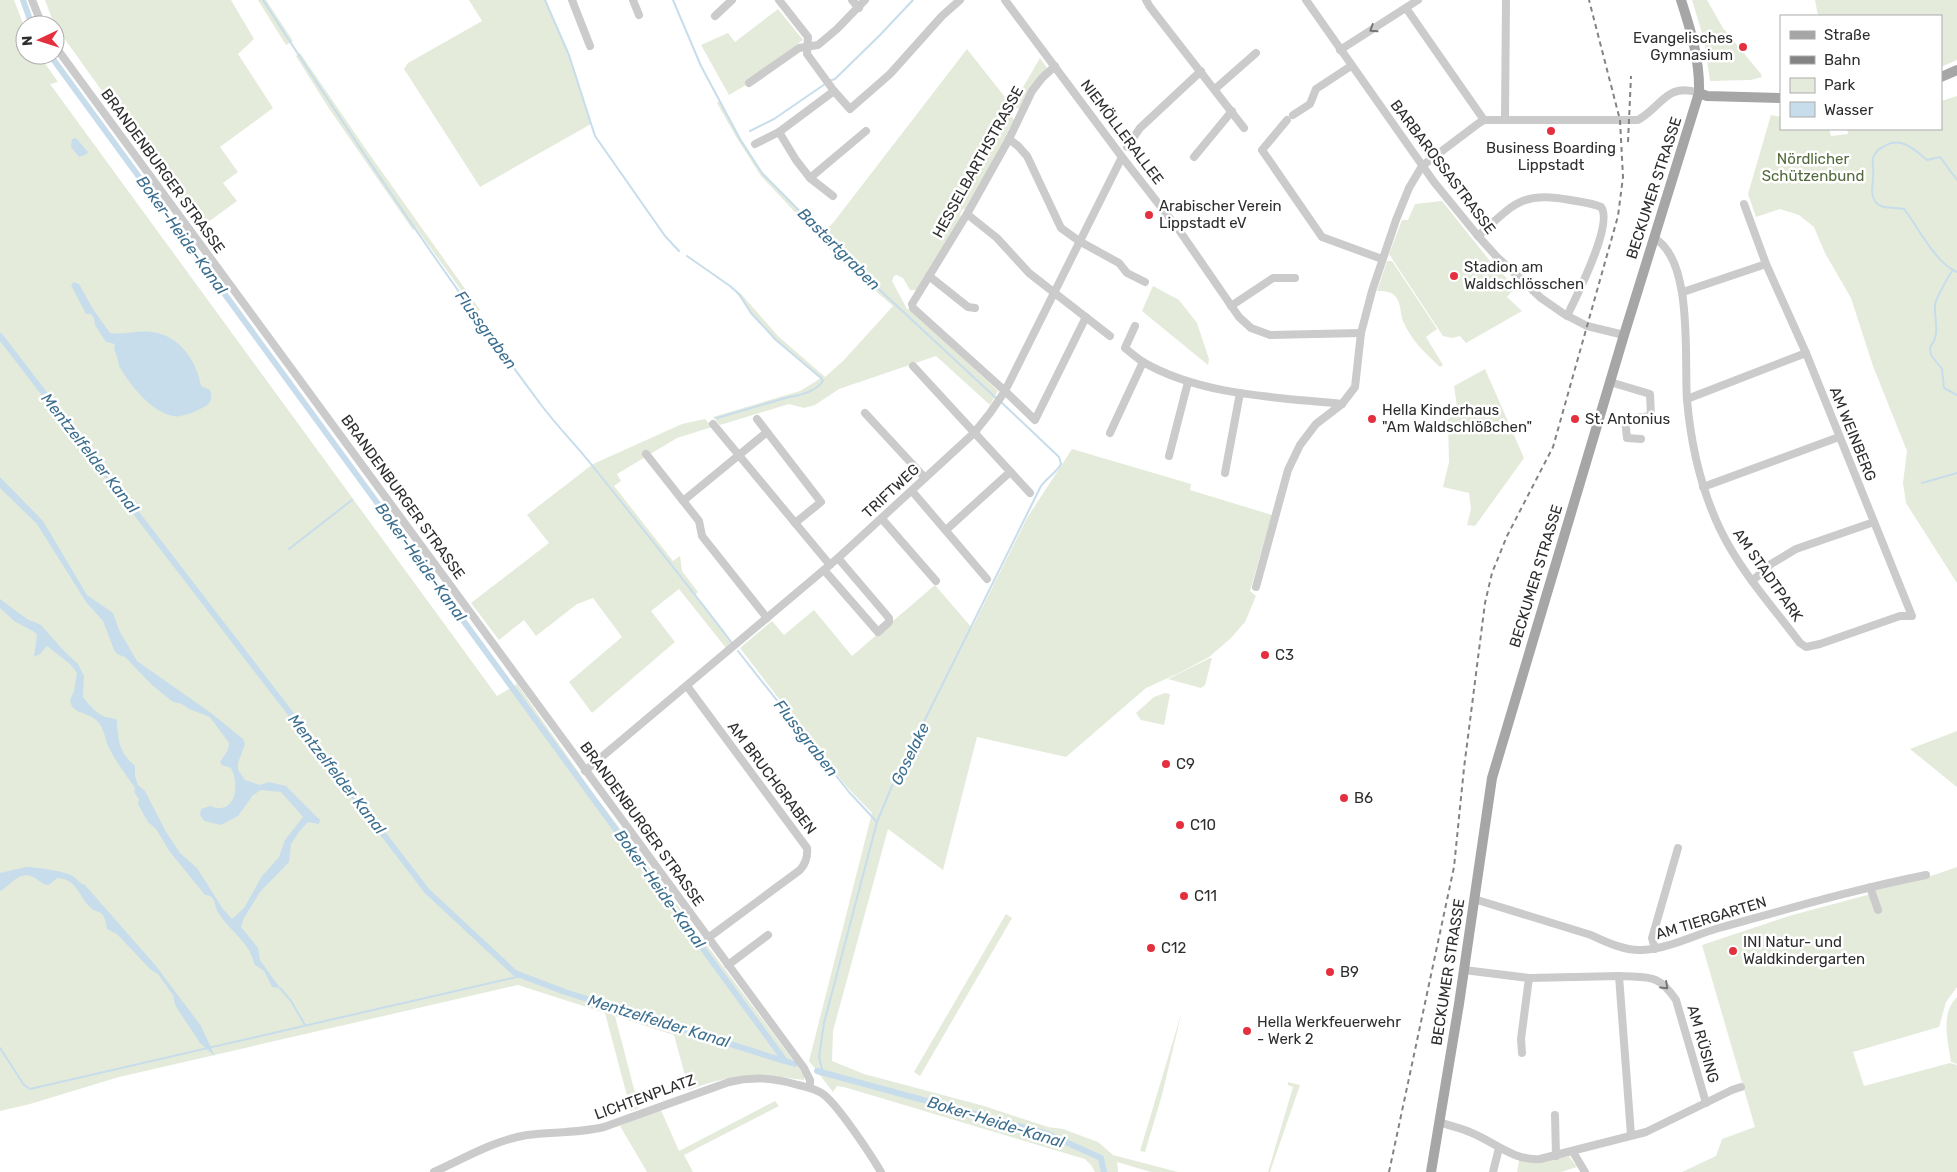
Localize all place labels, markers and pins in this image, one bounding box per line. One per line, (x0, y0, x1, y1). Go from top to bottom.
place label: Evangelisches Gymnasium (1633, 29, 1733, 64)
marker: Evangelisches Gymnasium (1737, 41, 1749, 53)
marker: Business Boarding Lippstadt (1545, 125, 1557, 137)
place label: Business Boarding Lippstadt (1486, 139, 1616, 174)
place label: Arabischer Verein Lippstadt eV (1159, 197, 1282, 232)
marker: Arabischer Verein Lippstadt eV (1143, 209, 1155, 221)
place label: Stadion am Waldschlösschen (1464, 258, 1584, 293)
marker: Stadion am Waldschlösschen (1448, 270, 1460, 282)
place label: Hella Kinderhaus "Am Waldschlößchen" (1382, 401, 1532, 436)
place label: St. Antonius (1585, 410, 1671, 428)
marker: Hella Kinderhaus "Am Waldschlößchen" (1366, 413, 1378, 425)
marker: St. Antonius (1569, 413, 1581, 425)
place label: C3 (1275, 646, 1294, 664)
marker: C3 (1259, 649, 1271, 661)
place label: C9 (1176, 755, 1195, 773)
marker: C9 (1160, 758, 1172, 770)
place label: B6 (1354, 789, 1373, 807)
marker: B6 (1338, 792, 1350, 804)
place label: C10 (1190, 816, 1216, 834)
marker: C10 (1174, 819, 1186, 831)
place label: C11 (1194, 887, 1217, 905)
marker: C11 (1178, 890, 1190, 902)
place label: INI Natur- und Waldkindergarten (1743, 933, 1865, 968)
place label: C12 (1161, 939, 1186, 957)
marker: C12 (1145, 942, 1157, 954)
marker: INI Natur- und Waldkindergarten (1727, 945, 1739, 957)
place label: B9 (1340, 963, 1359, 981)
marker: B9 (1324, 966, 1336, 978)
place label: Hella Werkfeuerwehr - Werk 2 (1257, 1013, 1401, 1048)
marker: Hella Werkfeuerwehr - Werk 2 (1241, 1025, 1253, 1037)

